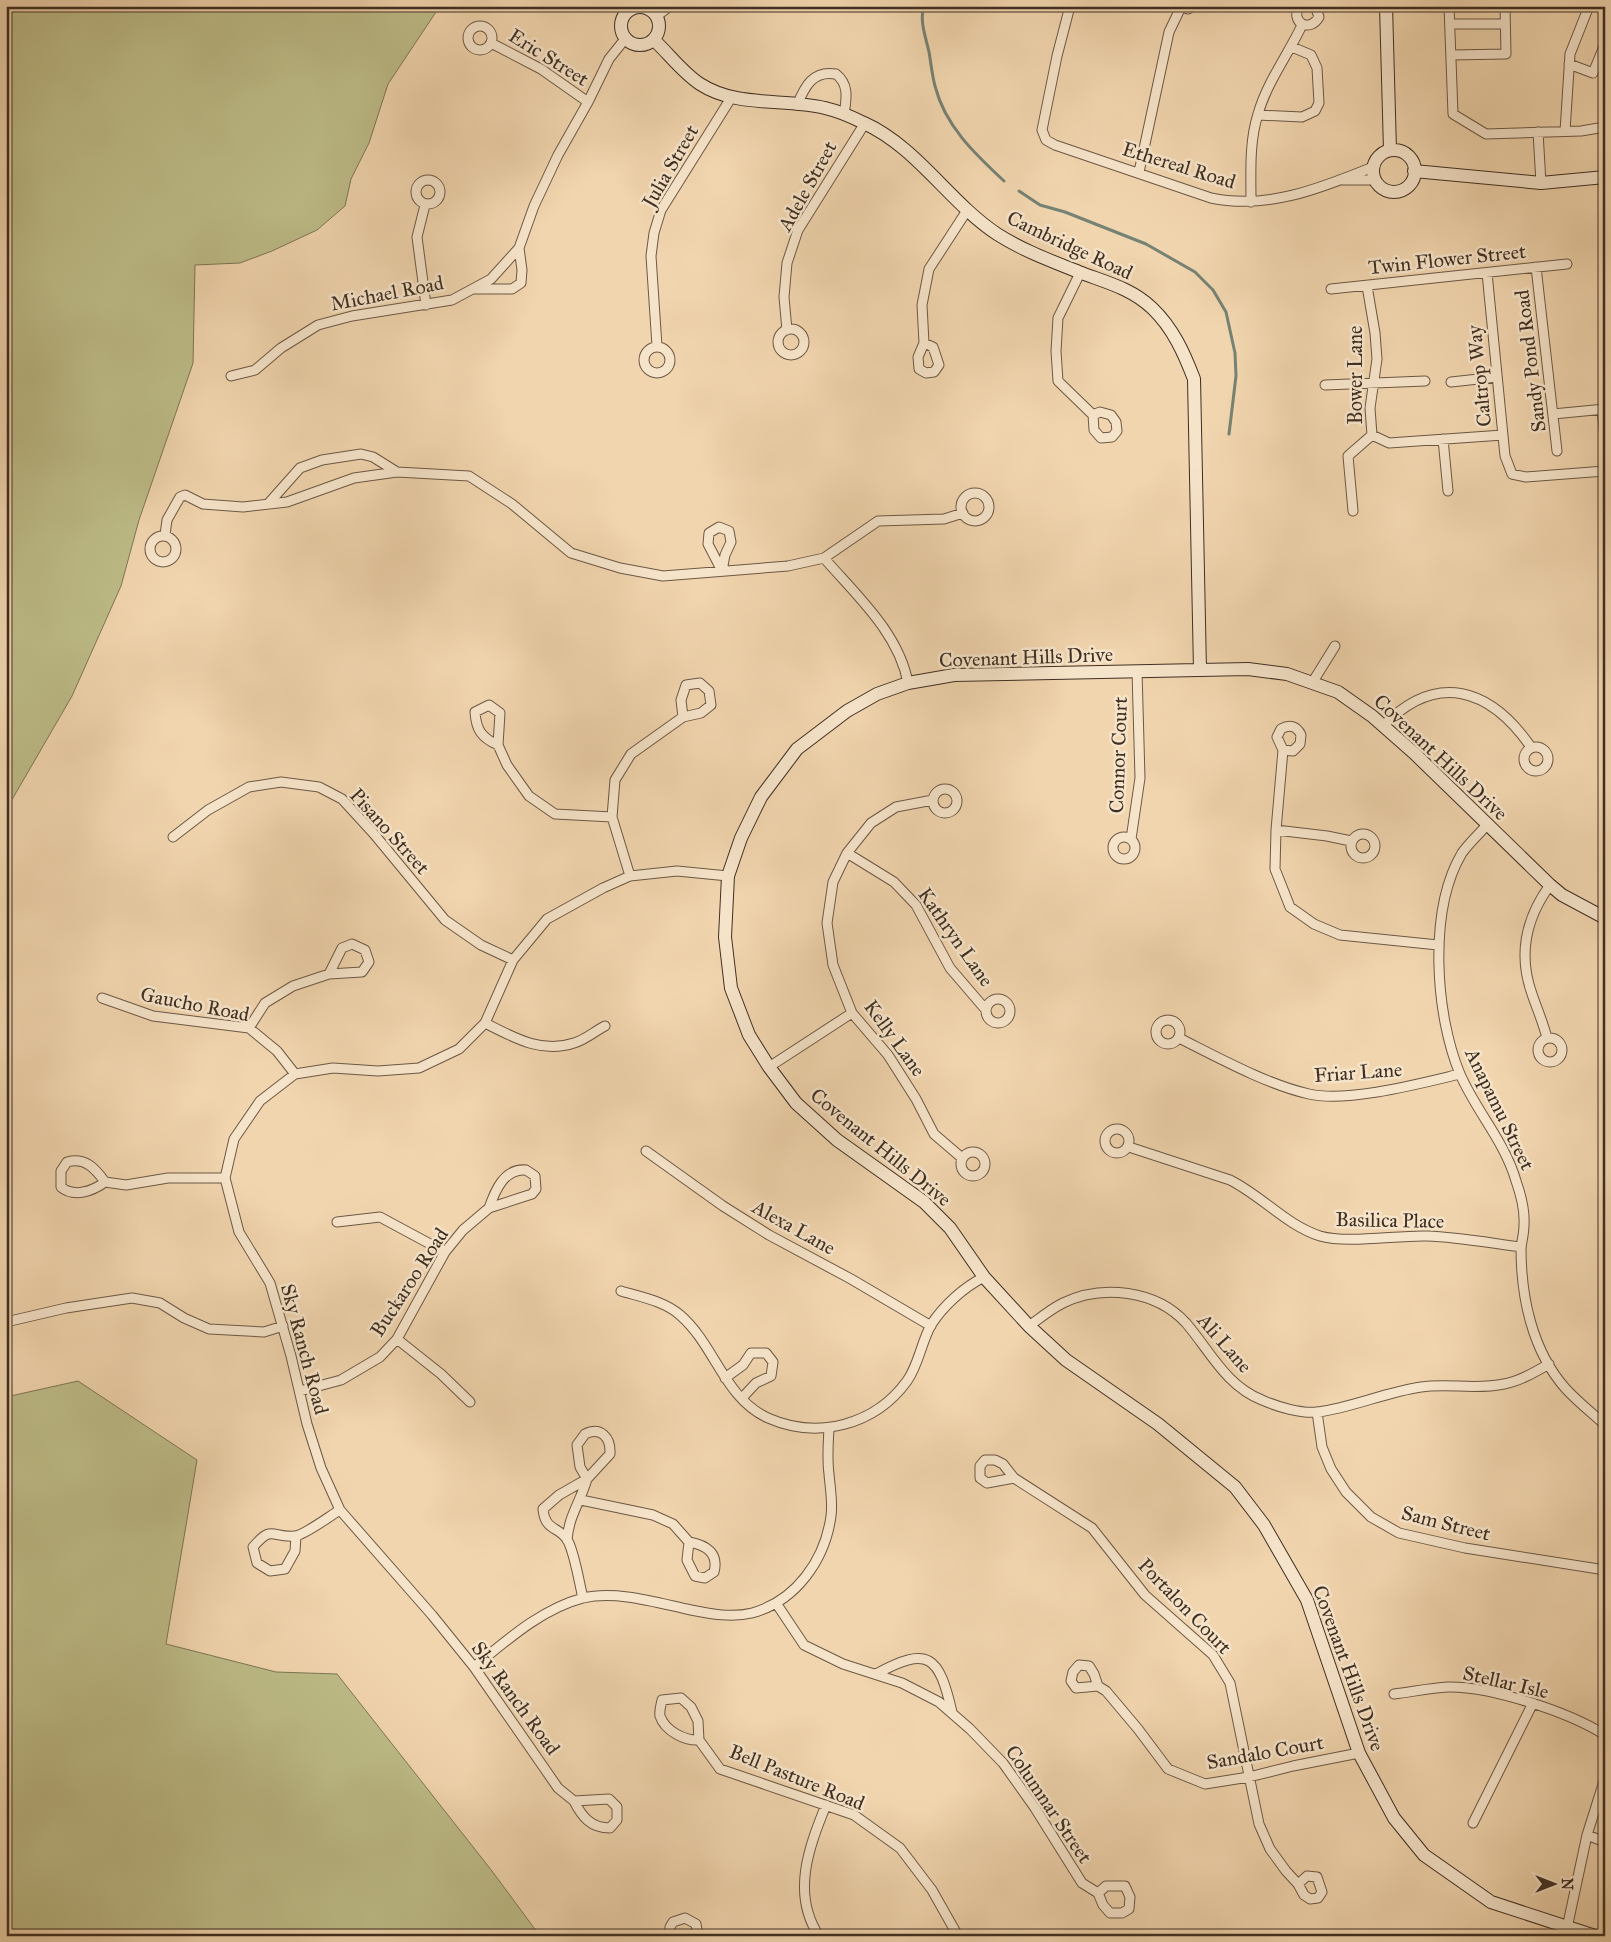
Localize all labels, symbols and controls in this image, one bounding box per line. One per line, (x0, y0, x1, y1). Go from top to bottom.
street label: Eric Street (505, 23, 593, 91)
street label: Julia Street (636, 120, 704, 214)
street label: Ethereal Road (1119, 136, 1239, 194)
street label: Adele Street (772, 137, 842, 236)
street label: Cambridge Road (1003, 205, 1137, 286)
street label: Twin Flower Street (1367, 239, 1527, 279)
street label: Michael Road (328, 270, 446, 316)
street label: Sandy Pond Road (1509, 288, 1551, 434)
street label: Caltrop Way (1462, 323, 1496, 428)
street label: Bower Lane (1343, 326, 1367, 424)
street label: Covenant Hills Drive (939, 642, 1113, 672)
street label: Covenant Hills Drive (1369, 689, 1513, 825)
street label: Connor Court (1104, 696, 1132, 814)
street label: Pisano Street (345, 783, 435, 879)
street label: Kathryn Lane (913, 883, 999, 991)
street label: Gaucho Road (139, 982, 251, 1026)
street label: Kelly Lane (859, 995, 931, 1081)
street label: Anapamu Street (1460, 1043, 1540, 1174)
street label: Friar Lane (1313, 1057, 1403, 1087)
street label: Covenant Hills Drive (806, 1083, 956, 1211)
street label: Alexa Lane (747, 1194, 840, 1260)
street label: Basilica Place (1336, 1207, 1444, 1233)
street label: Buckaroo Road (365, 1223, 453, 1341)
street label: Sky Ranch Road (276, 1281, 334, 1417)
street label: Ali Lane (1192, 1308, 1257, 1378)
street label: Sam Street (1399, 1500, 1493, 1546)
street label: Portalon Court (1133, 1553, 1237, 1659)
street label: Covenant Hills Drive (1308, 1582, 1390, 1754)
street label: Sky Ranch Road (467, 1637, 565, 1759)
street label: Stellar Isle (1461, 1660, 1551, 1704)
street label: Sandalo Court (1205, 1730, 1325, 1774)
street label: Bell Pasture Road (726, 1739, 868, 1815)
street label: Columnar Street (1001, 1740, 1097, 1868)
north arrow (1528, 1860, 1578, 1910)
text: N (1558, 1878, 1575, 1890)

